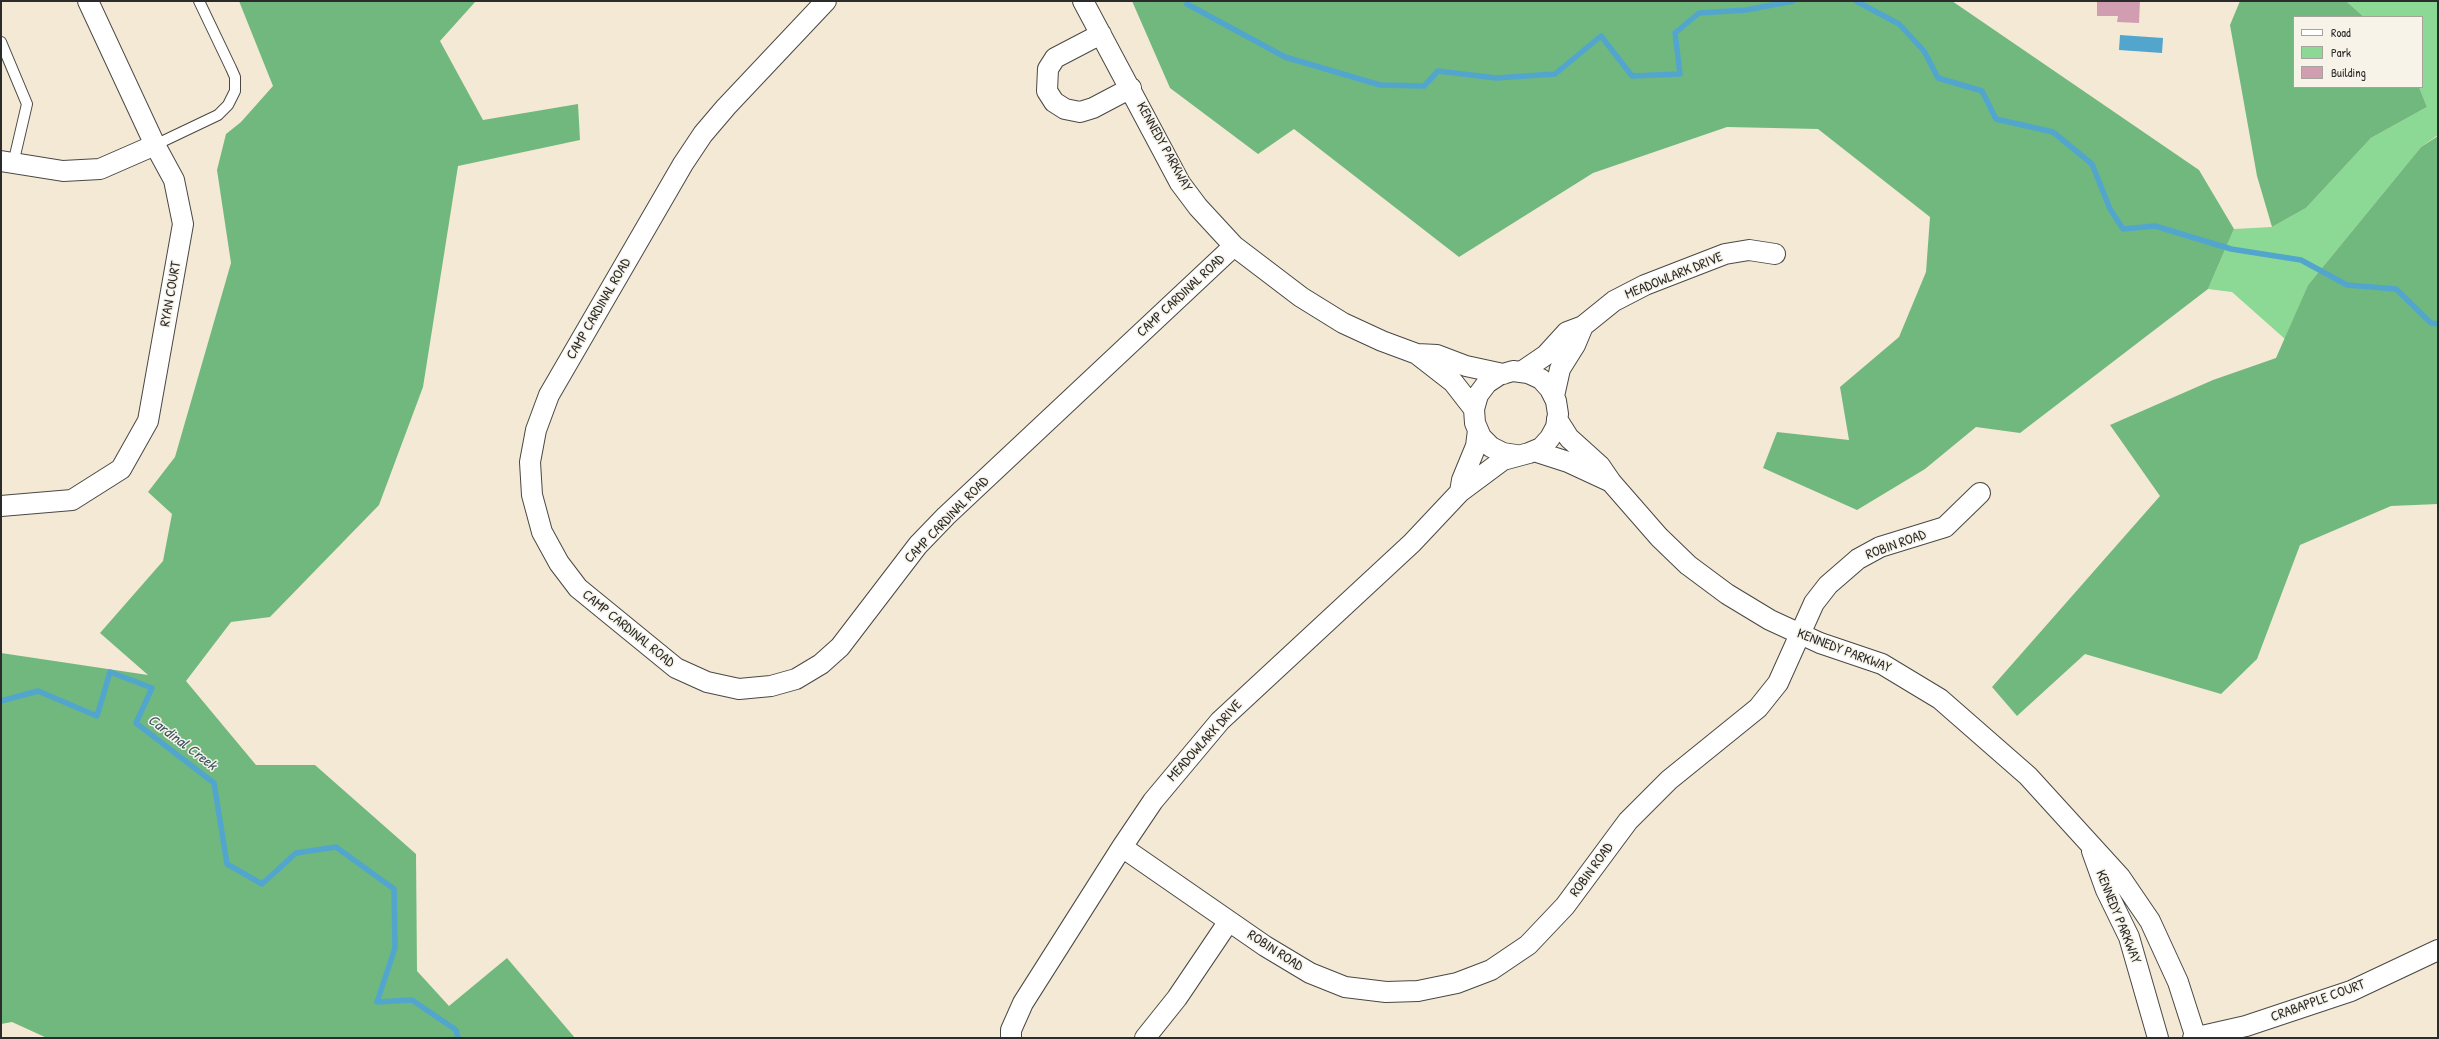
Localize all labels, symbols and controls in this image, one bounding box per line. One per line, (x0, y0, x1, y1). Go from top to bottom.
legend (2293, 16, 2423, 88)
text: Road (2331, 24, 2351, 41)
text: Park (2331, 44, 2351, 61)
text: Building (2331, 64, 2366, 81)
street label: KENNEDY PARKWAY (1133, 99, 1195, 195)
street label: MEADOWLARK DRIVE (1623, 249, 1725, 303)
street label: CAMP CARDINAL ROAD (1134, 251, 1228, 341)
street label: CAMP CARDINAL ROAD (563, 255, 635, 363)
street label: RYAN COURT (157, 260, 185, 328)
street label: CAMP CARDINAL ROAD (901, 473, 993, 567)
street label: ROBIN ROAD (1864, 526, 1928, 564)
street label: CAMP CARDINAL ROAD (578, 587, 678, 671)
street label: KENNEDY PARKWAY (1795, 625, 1893, 677)
street label: MEADOWLARK DRIVE (1164, 697, 1246, 785)
water label: Cardinal Creek (144, 711, 220, 775)
street label: ROBIN ROAD (1567, 840, 1617, 900)
street label: KENNEDY PARKWAY (2092, 868, 2144, 966)
street label: ROBIN ROAD (1244, 927, 1306, 975)
street label: CRABAPPLE COURT (2269, 976, 2367, 1026)

